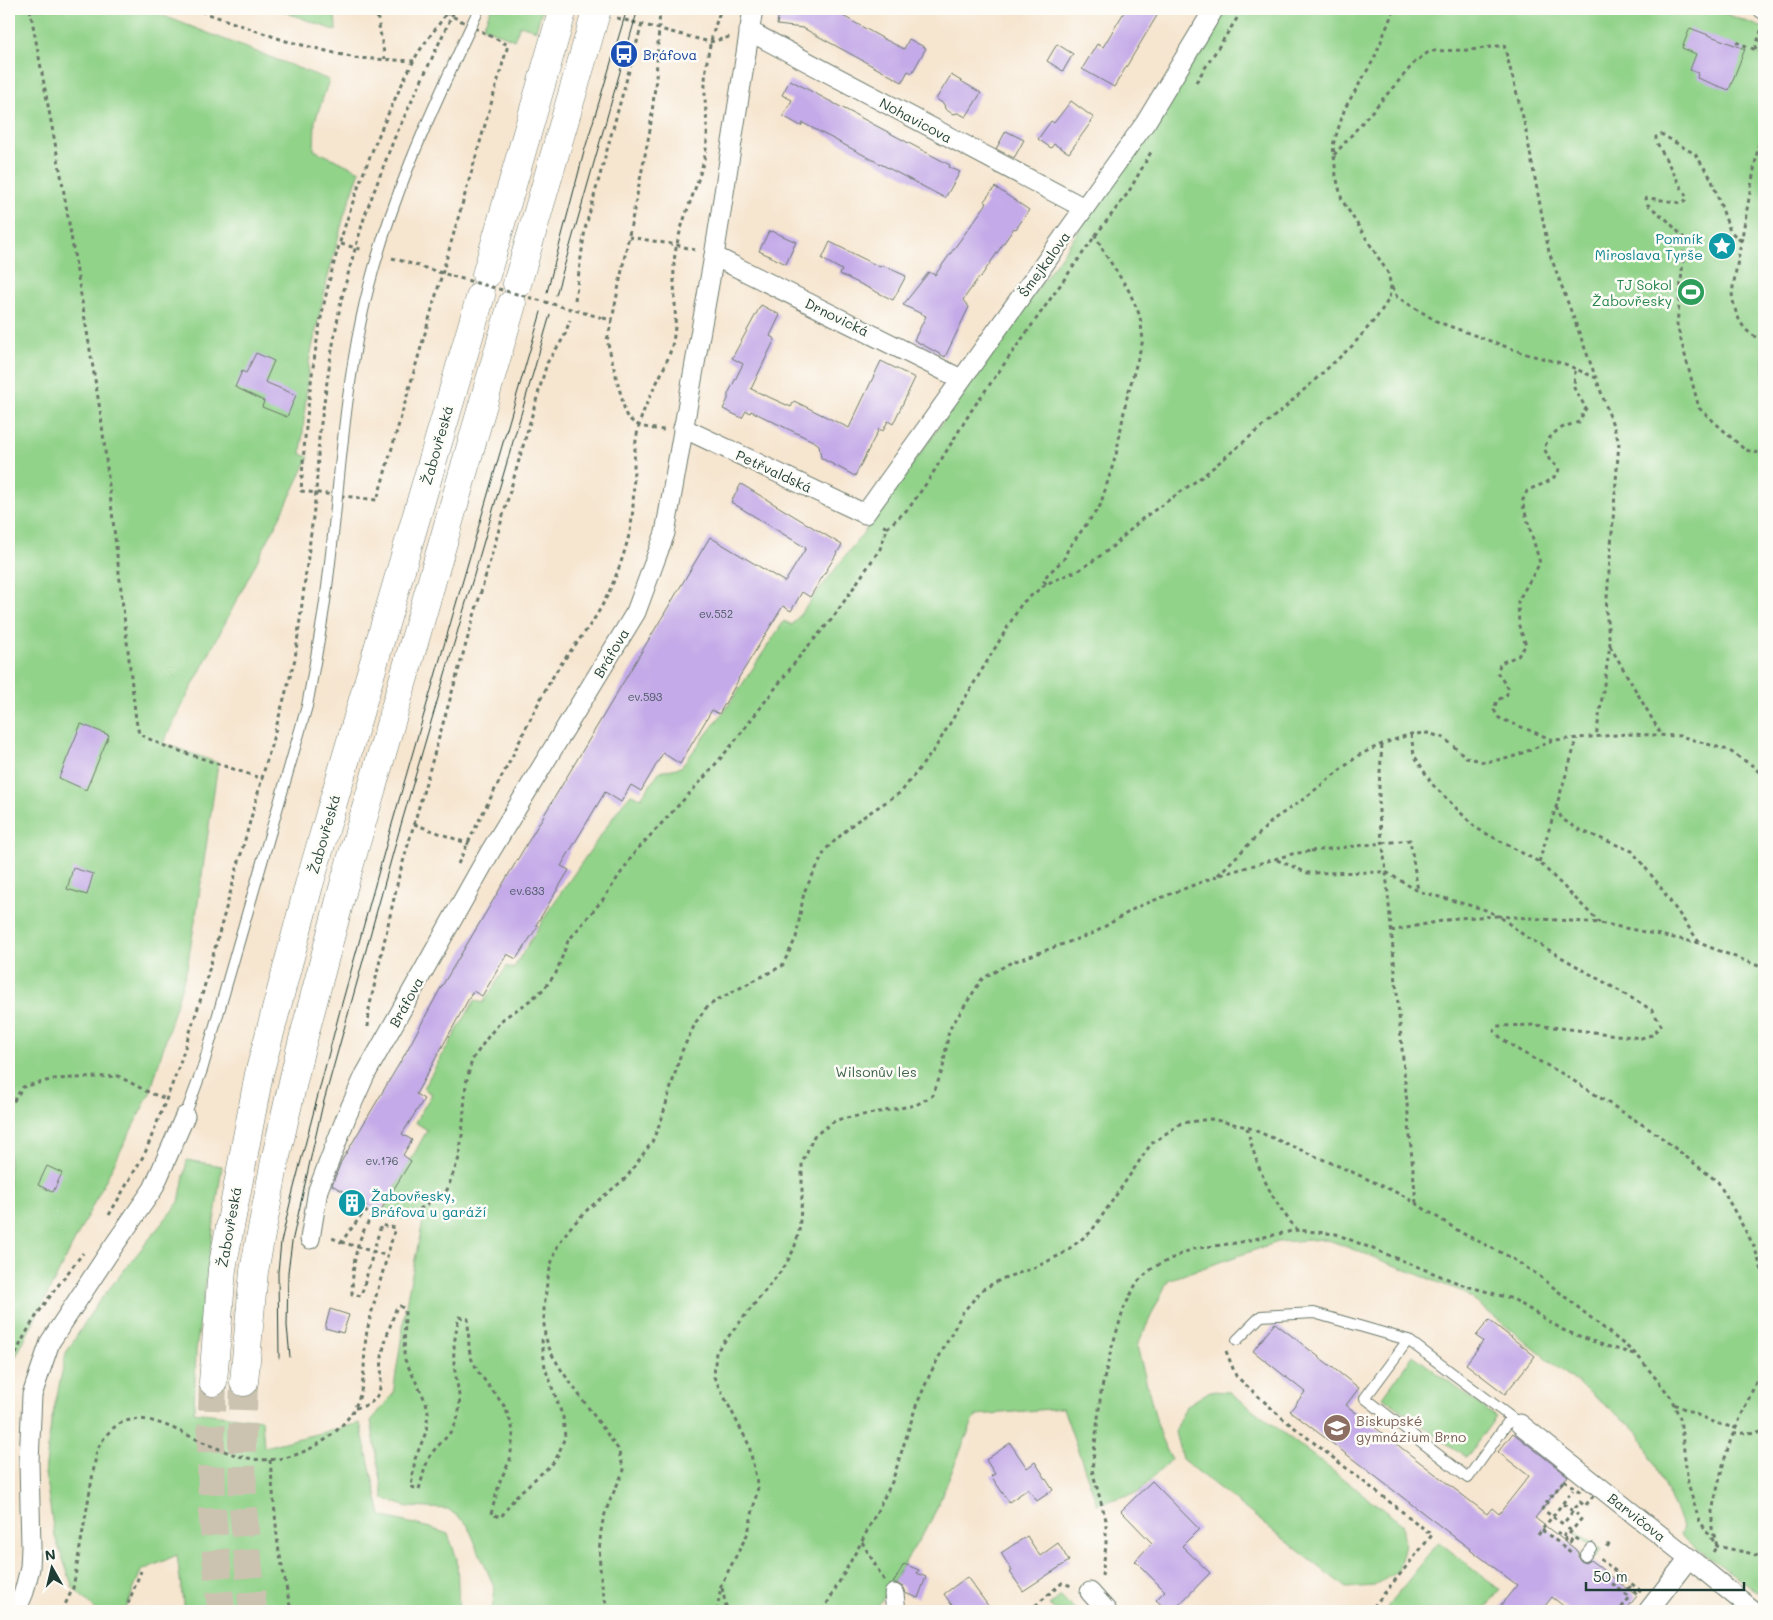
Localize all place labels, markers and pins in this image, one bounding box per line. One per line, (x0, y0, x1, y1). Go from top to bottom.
bus stop icon: Bráfova (609, 39, 639, 69)
place label: Bráfova (643, 45, 697, 64)
place label: Pomník Miroslava Tyrše (1595, 229, 1703, 264)
place icon: Pomník Miroslava Tyrše (1707, 231, 1737, 261)
place label: TJ Sokol Žabovřesky (1592, 275, 1672, 310)
sports icon: TJ Sokol Žabovřesky (1676, 277, 1706, 307)
place label: Žabovřesky, Bráfova u garáží (371, 1186, 487, 1221)
building icon: Žabovřesky, Bráfova u garáží (337, 1188, 367, 1218)
place label: Biskupské gymnázium Brno (1356, 1411, 1466, 1446)
school or university icon: Biskupské gymnázium Brno (1322, 1413, 1352, 1443)

